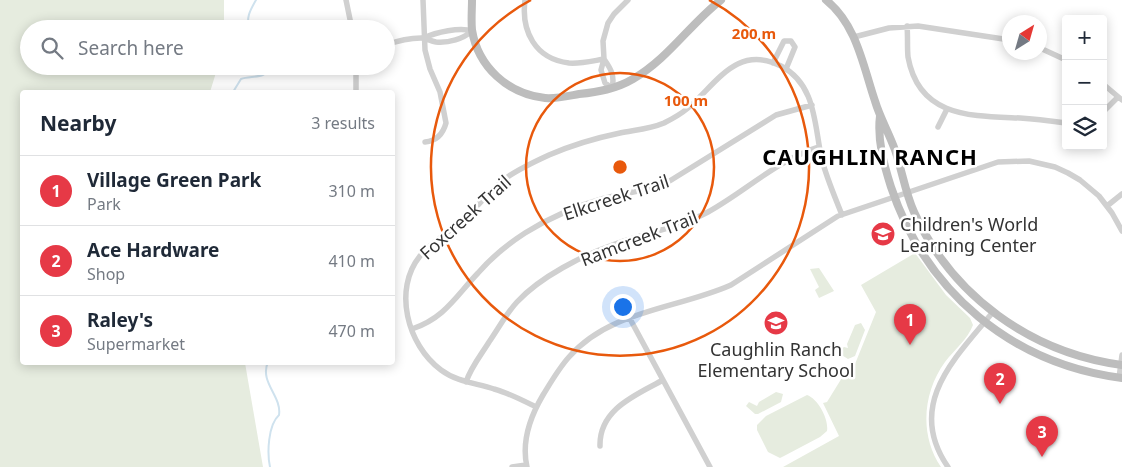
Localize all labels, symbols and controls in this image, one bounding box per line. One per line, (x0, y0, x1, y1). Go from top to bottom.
north arrow (1002, 15, 1047, 60)
map controls (1062, 15, 1107, 150)
button: + (1062, 15, 1107, 60)
search box (20, 20, 395, 75)
text: 200 m (732, 23, 776, 43)
icon: search (38, 34, 66, 62)
text: Search here (78, 35, 184, 61)
button: − (1062, 60, 1107, 105)
text: 100 m (664, 90, 708, 110)
button: layers (1062, 105, 1107, 150)
text: Nearby (40, 109, 116, 137)
text: 3 results (311, 112, 375, 134)
district label: CAUGHLIN RANCH (762, 141, 978, 171)
centre of rings (611, 158, 629, 176)
text: Village Green Park (87, 167, 261, 193)
street label: Elkcreek Trail (560, 169, 672, 225)
street label: Foxcreek Trail (414, 170, 516, 264)
text: 1 (51, 180, 61, 202)
text: 310 m (328, 180, 375, 202)
text: Park (87, 193, 121, 215)
street label: Ramcreek Trail (577, 205, 701, 271)
place label: Children's World Learning Center (900, 212, 1038, 257)
school or university icon: Children's World Learning Center (870, 221, 896, 247)
text: Ace Hardware (87, 237, 219, 263)
text: 2 (51, 250, 61, 272)
text: 410 m (328, 250, 375, 272)
text: Shop (87, 263, 125, 285)
your location (610, 294, 636, 320)
pin: 1 (894, 304, 926, 345)
text: Raley's (87, 307, 153, 333)
school or university icon: Caughlin Ranch Elementary School (763, 310, 789, 336)
text: 3 (51, 320, 61, 342)
text: 470 m (328, 320, 375, 342)
text: Supermarket (87, 333, 185, 355)
place label: Caughlin Ranch Elementary School (698, 337, 854, 382)
pin: 2 (984, 363, 1016, 404)
pin: 3 (1026, 416, 1058, 457)

